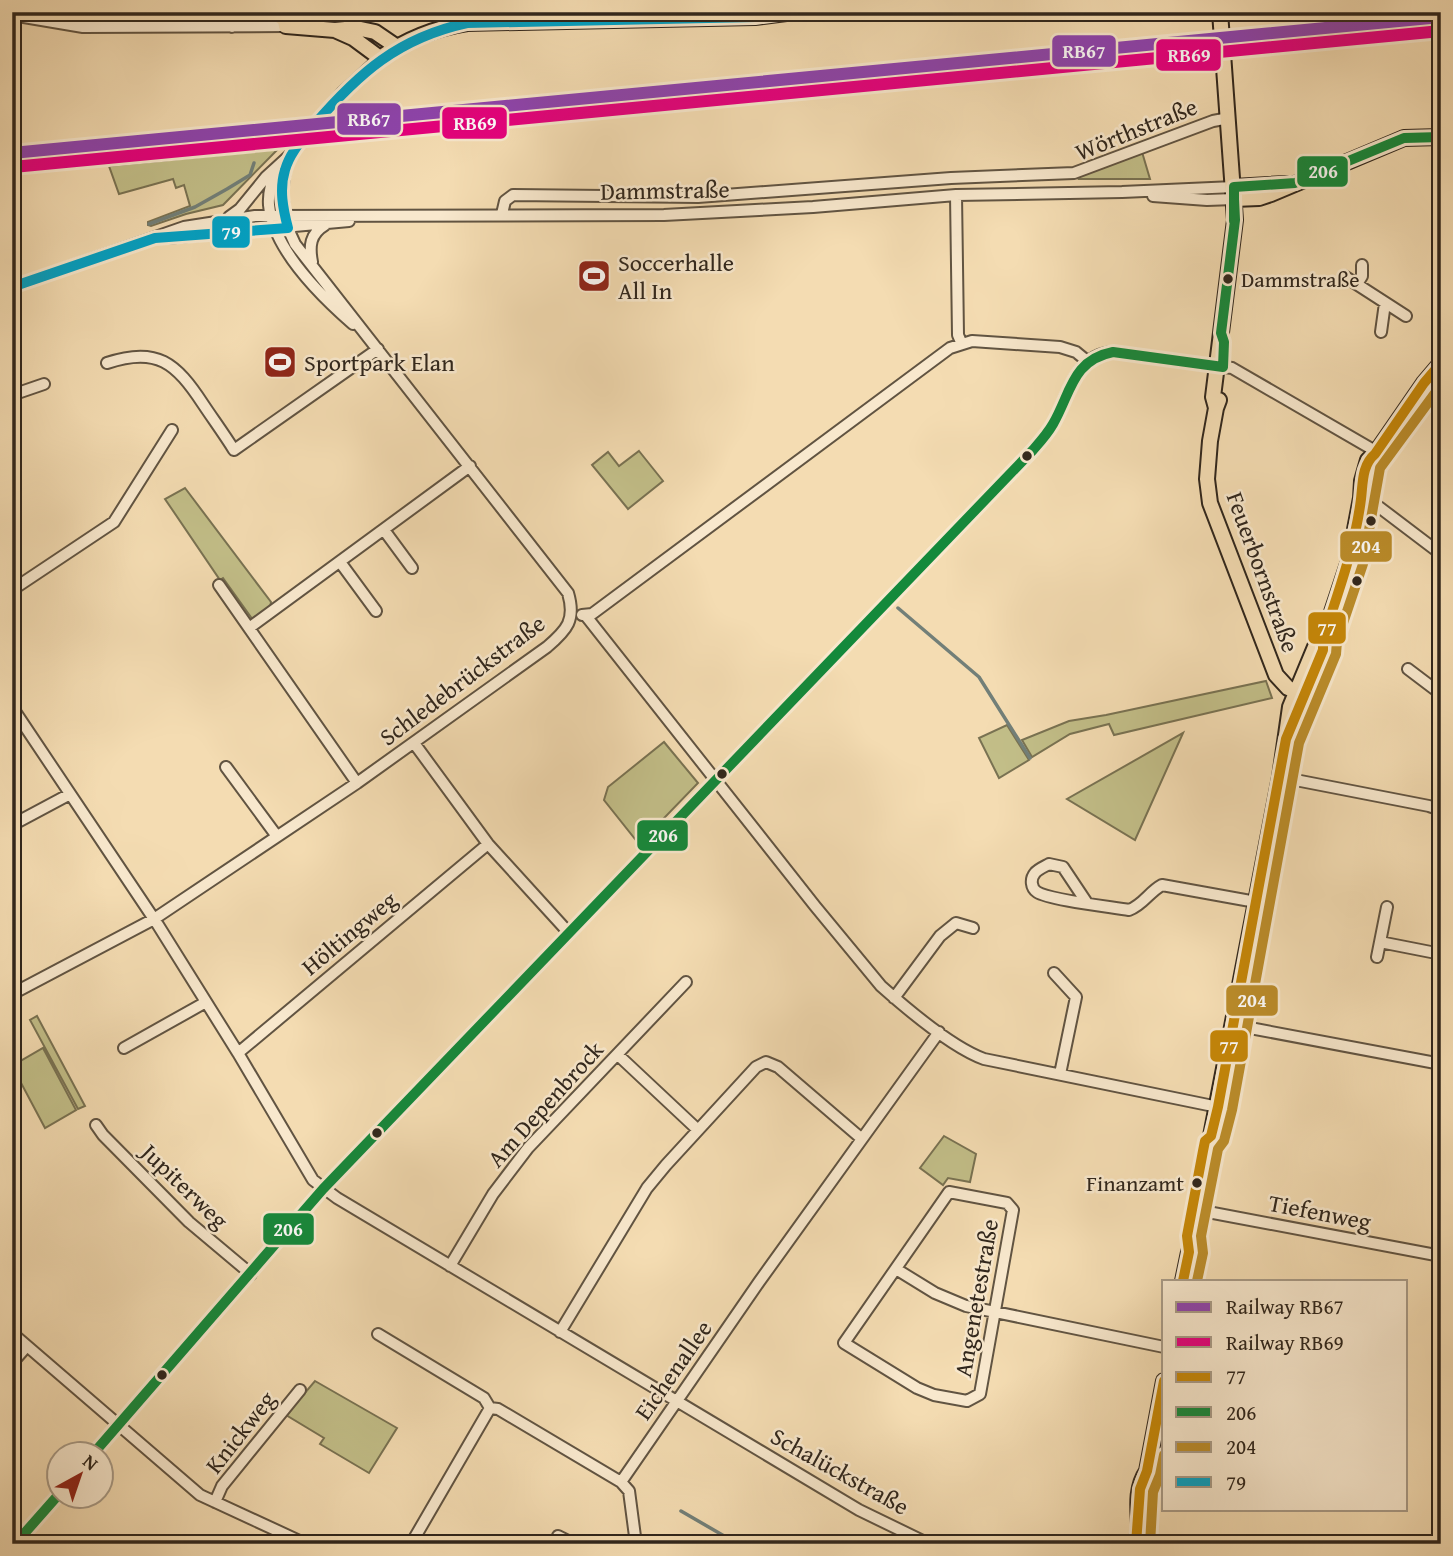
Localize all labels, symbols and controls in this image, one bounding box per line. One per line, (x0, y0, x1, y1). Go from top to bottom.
line badge: RB67 (1051, 34, 1117, 68)
text: RB67 (1062, 37, 1106, 65)
line badge: RB69 (1155, 38, 1222, 72)
text: RB69 (1167, 41, 1211, 69)
street label: Wörthstraße (1070, 89, 1202, 169)
line badge: RB67 (336, 102, 402, 136)
text: RB67 (347, 105, 391, 133)
line badge: RB69 (441, 106, 508, 140)
text: RB69 (453, 109, 497, 137)
line badge: 206 (1296, 155, 1349, 188)
text: 206 (1308, 157, 1338, 185)
street label: Dammstraße (600, 171, 730, 209)
line badge: 79 (211, 215, 251, 249)
text: 79 (221, 218, 241, 246)
place label: Soccerhalle All In (618, 245, 734, 308)
sports icon: Soccerhalle All In (575, 257, 613, 295)
place label: Dammstraße (1241, 263, 1360, 295)
marker: Dammstraße (1221, 272, 1235, 286)
sports icon: Sportpark Elan (261, 343, 299, 381)
place label: Sportpark Elan (304, 345, 455, 380)
unlabelled marker (1020, 449, 1034, 463)
street label: Feuerbornstraße (1218, 487, 1308, 657)
unlabelled marker (1364, 514, 1378, 528)
line badge: 204 (1339, 530, 1393, 563)
text: 204 (1351, 532, 1381, 560)
unlabelled marker (1350, 574, 1364, 588)
street label: Schledebrückstraße (372, 606, 552, 754)
line badge: 77 (1307, 611, 1347, 645)
text: 77 (1317, 614, 1337, 642)
unlabelled marker (715, 767, 729, 781)
line badge: 206 (636, 819, 689, 852)
text: 206 (648, 821, 678, 849)
street label: Höltingweg (294, 883, 404, 983)
line badge: 204 (1225, 984, 1279, 1017)
text: 204 (1237, 986, 1267, 1014)
line badge: 77 (1209, 1029, 1249, 1063)
street label: Am Depenbrock (479, 1032, 612, 1175)
text: 77 (1219, 1032, 1239, 1060)
unlabelled marker (370, 1126, 384, 1140)
street label: Jupiterweg (131, 1133, 237, 1237)
place label: Finanzamt (1086, 1167, 1184, 1199)
marker: Finanzamt (1190, 1176, 1204, 1190)
street label: Tiefenweg (1266, 1185, 1374, 1239)
line badge: 206 (262, 1212, 315, 1246)
text: 206 (273, 1215, 303, 1243)
street label: Angenetestraße (945, 1216, 1007, 1380)
legend (1162, 1280, 1408, 1510)
text: Railway RB67 (1226, 1291, 1344, 1322)
street label: Eichenallee (626, 1313, 720, 1427)
text: Railway RB69 (1226, 1327, 1344, 1358)
text: 77 (1226, 1361, 1246, 1392)
unlabelled marker (155, 1368, 169, 1382)
street label: Knickweg (196, 1383, 284, 1481)
text: 206 (1226, 1397, 1256, 1428)
street label: Schalückstraße (764, 1419, 916, 1523)
text: 204 (1226, 1431, 1256, 1462)
north arrow (46, 1440, 116, 1510)
text: N (77, 1447, 105, 1477)
text: 79 (1226, 1467, 1246, 1498)

